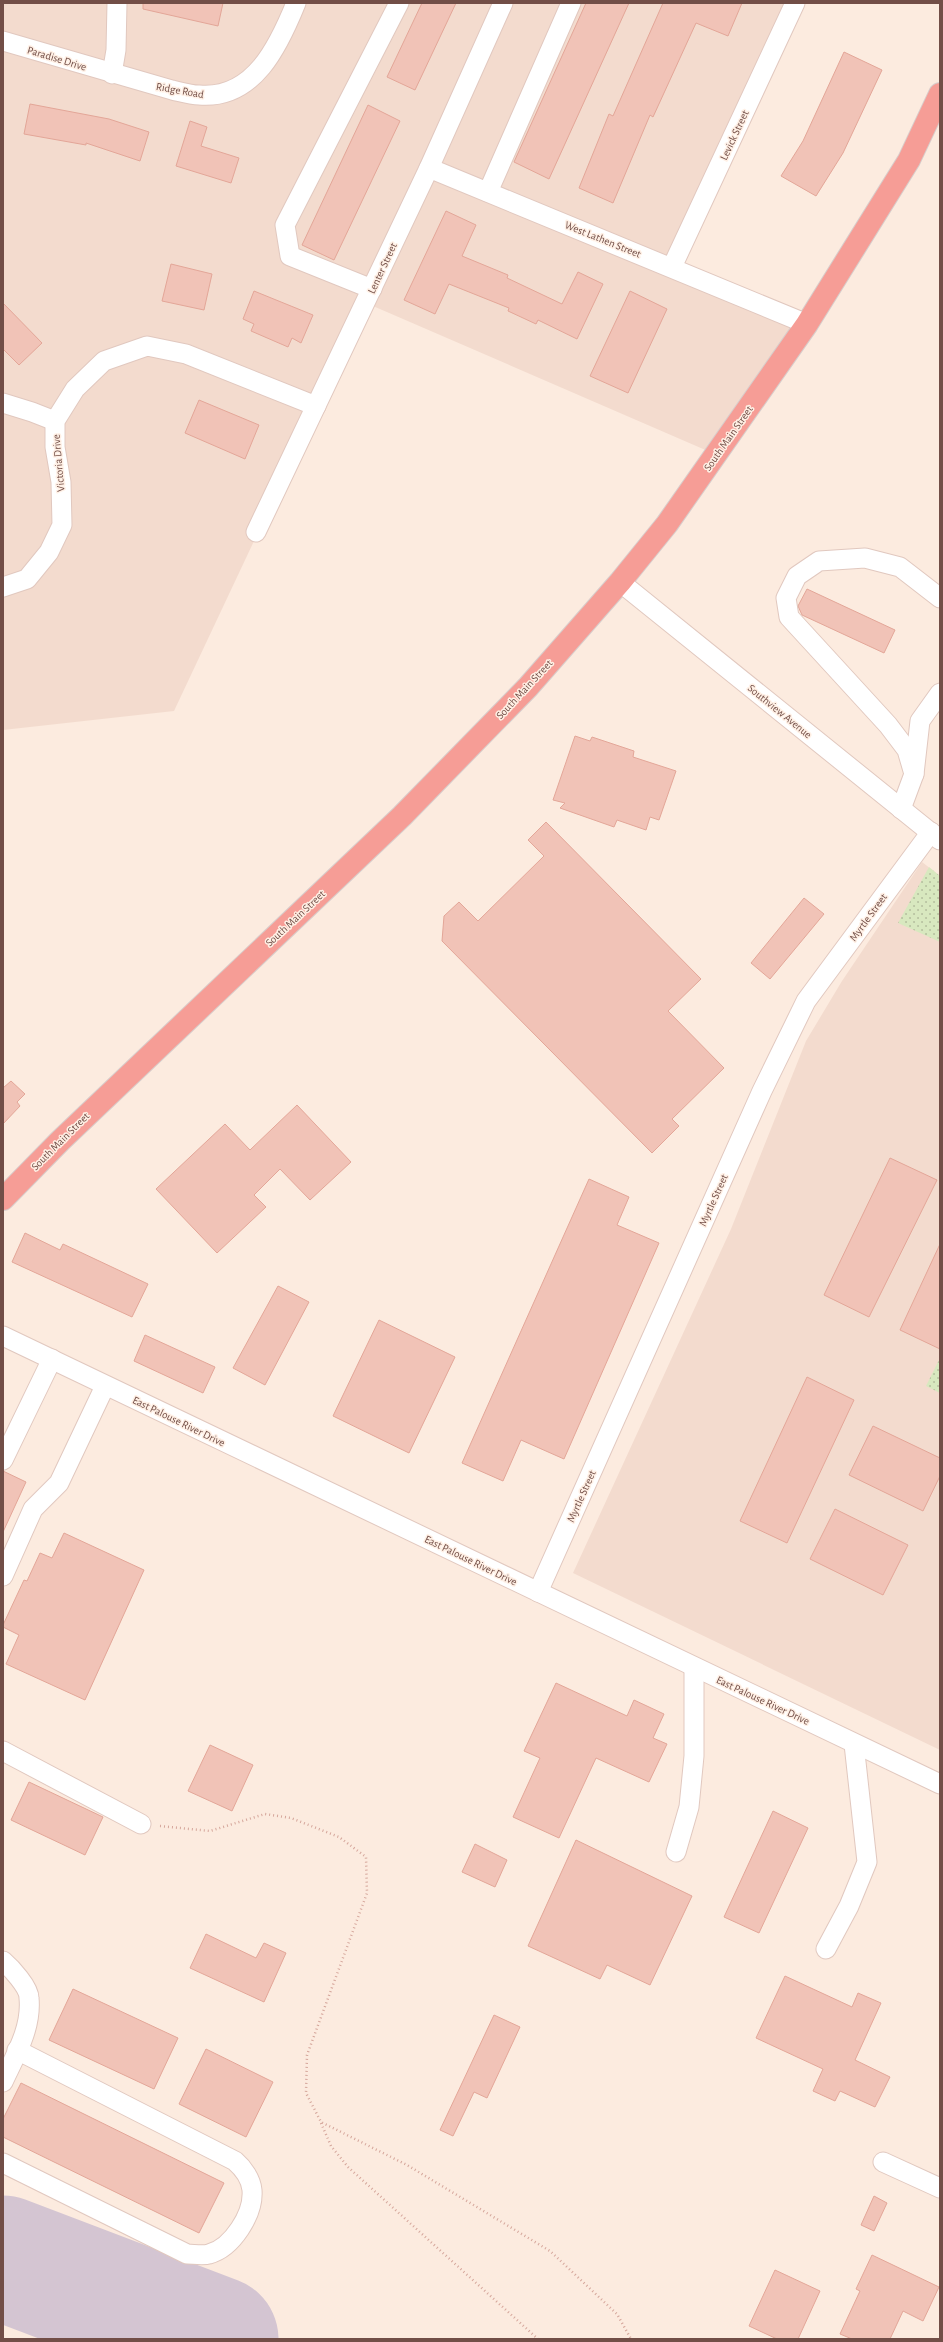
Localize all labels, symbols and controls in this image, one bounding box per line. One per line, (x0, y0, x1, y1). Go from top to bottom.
street label: Paradise Drive (26, 44, 88, 73)
street label: Ridge Road (155, 81, 205, 100)
street label: Levick Street (718, 108, 751, 162)
street label: West Lathen Street (563, 219, 643, 260)
street label: Lenter Street (366, 241, 399, 295)
street label: South Main Street (702, 403, 755, 473)
street label: Victoria Drive (51, 434, 66, 492)
street label: South Main Street (494, 657, 555, 721)
street label: Southview Avenue (746, 682, 814, 740)
street label: South Main Street (264, 888, 328, 949)
street label: Myrtle Street (848, 891, 890, 943)
street label: South Main Street (29, 1110, 92, 1172)
street label: Myrtle Street (697, 1172, 730, 1228)
street label: East Palouse River Drive (131, 1394, 227, 1449)
street label: Myrtle Street (565, 1468, 598, 1524)
street label: East Palouse River Drive (423, 1533, 519, 1588)
street label: East Palouse River Drive (715, 1674, 811, 1727)

